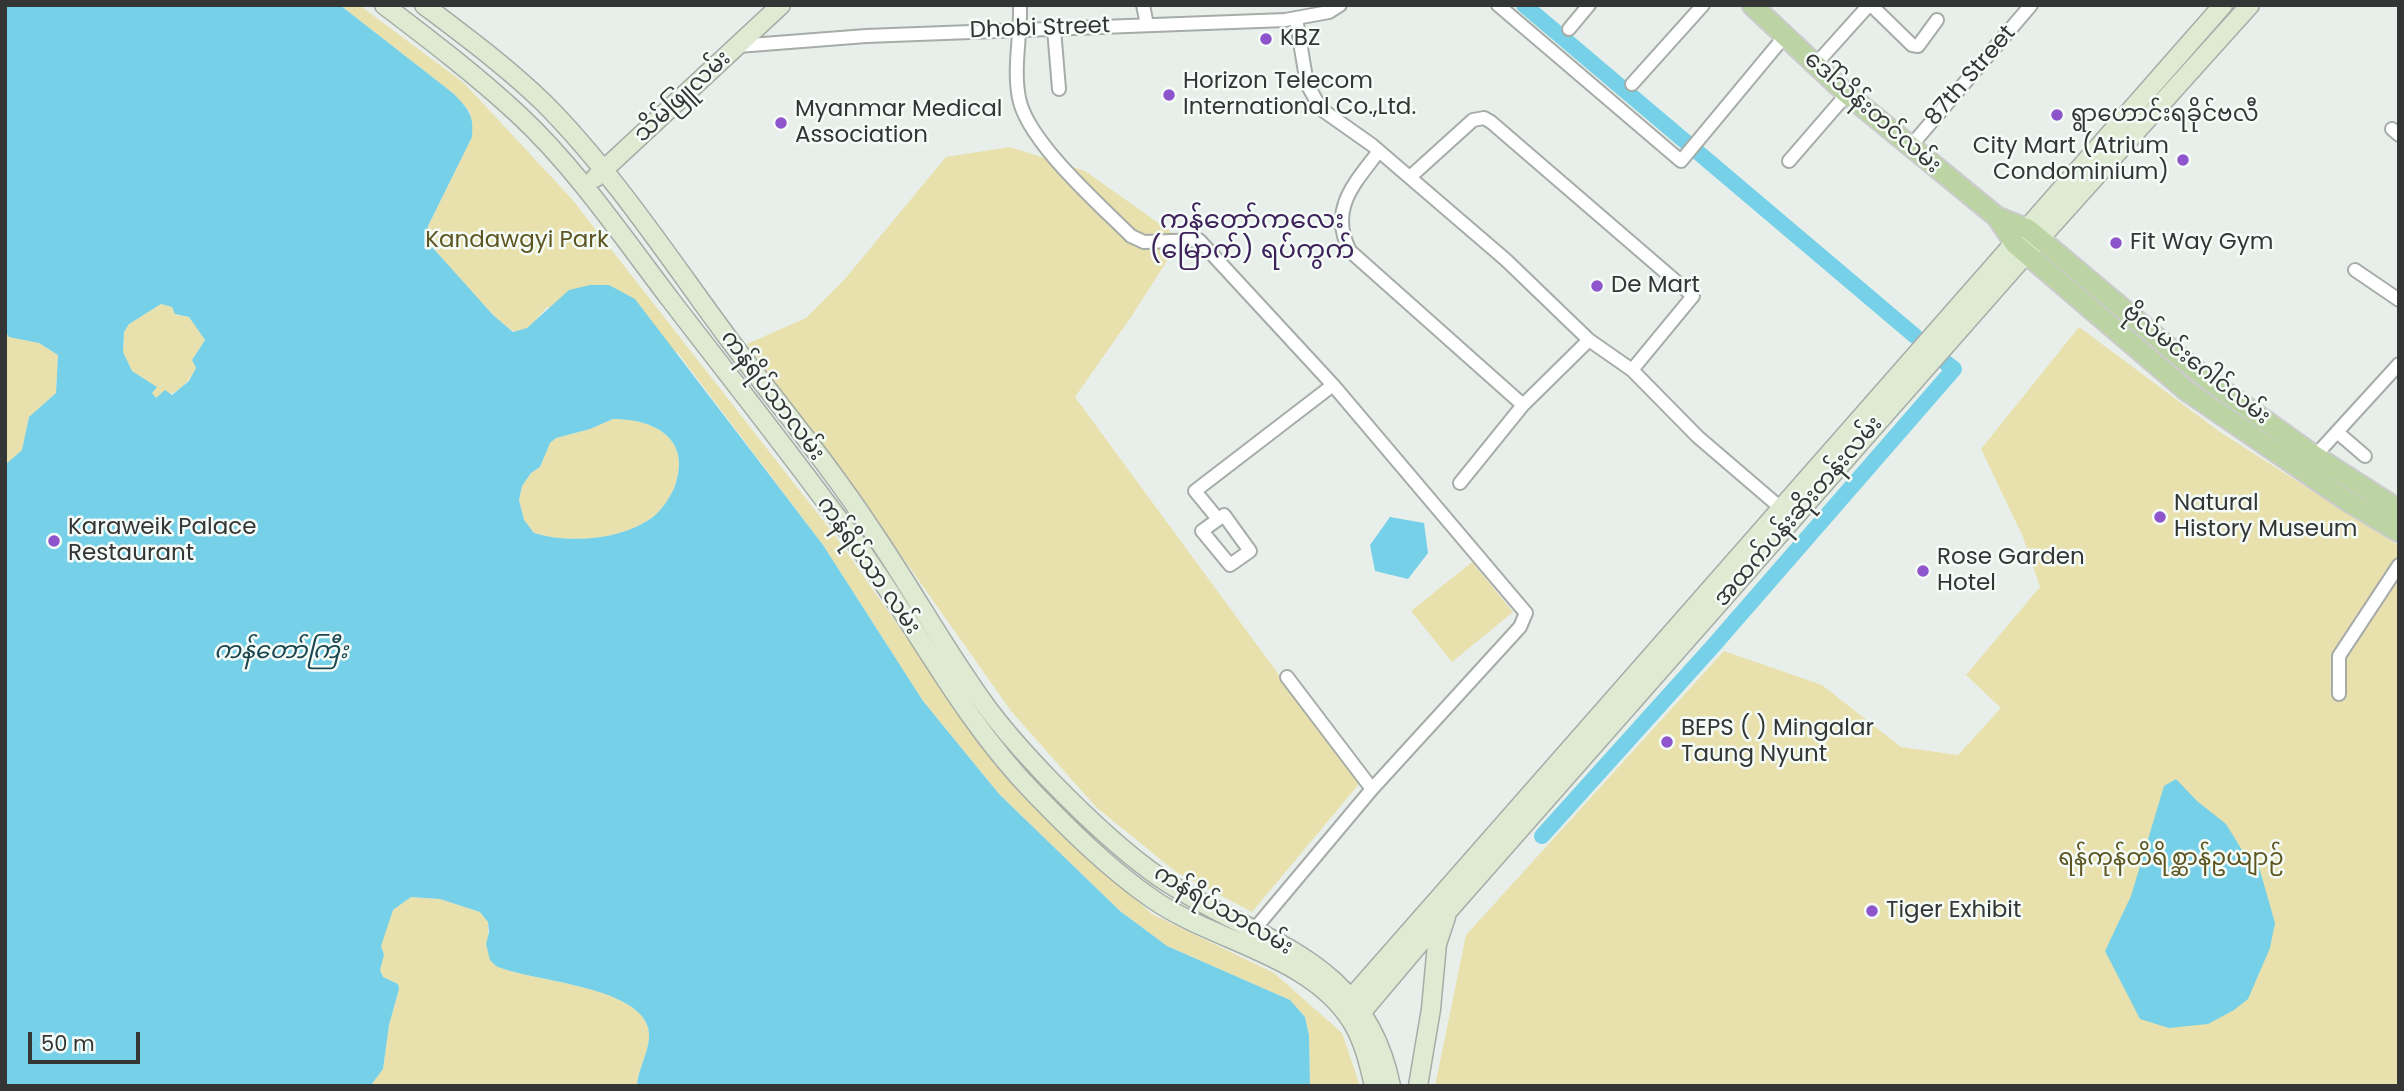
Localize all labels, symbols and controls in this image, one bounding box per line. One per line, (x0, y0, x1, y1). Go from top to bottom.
street label: Dhobi Street (969, 13, 1111, 45)
street label: 87th Street (1920, 20, 2022, 132)
place label: KBZ (1280, 25, 1320, 53)
marker: KBZ (1258, 31, 1274, 47)
street label: သိမ်ဖြူလမ်း (629, 45, 737, 149)
street label: ဒေါ်သိန်းတင်လမ်း (1798, 46, 1946, 180)
place label: Horizon Telecom International Co.,Ltd. (1183, 68, 1416, 122)
marker: Horizon Telecom International Co.,Ltd. (1161, 87, 1177, 103)
place label: Myanmar Medical Association (795, 96, 1002, 150)
place label: ရွာဟောင်းရခိုင်ဗလီ (2071, 101, 2259, 129)
marker: ရွာဟောင်းရခိုင်ဗလီ (2049, 107, 2065, 123)
marker: Myanmar Medical Association (773, 115, 789, 131)
place label: City Mart (Atrium Condominium) (1973, 133, 2169, 187)
marker: City Mart (Atrium Condominium) (2175, 152, 2191, 168)
district label: ကန်တော်ကလေး (မြောက်) ရပ်ကွက် (1149, 205, 1355, 266)
park label: Kandawgyi Park (425, 227, 609, 255)
place label: Fit Way Gym (2130, 229, 2273, 257)
marker: Fit Way Gym (2108, 235, 2124, 251)
place label: De Mart (1611, 272, 1700, 300)
marker: De Mart (1589, 278, 1605, 294)
street label: ဗိုလ်မင်းဂေါင်လမ်း (2117, 299, 2275, 431)
street label: ကန်ရိပ်သာလမ်း (714, 325, 830, 467)
street label: အထက်ပန်းဆိုးတန်းလမ်း (1709, 411, 1889, 613)
place label: Natural History Museum (2174, 490, 2358, 544)
street label: ကန်ရိပ်သာ လမ်း (810, 492, 926, 640)
marker: Natural History Museum (2152, 509, 2168, 525)
place label: Karaweik Palace Restaurant (68, 514, 257, 568)
marker: Karaweik Palace Restaurant (46, 533, 62, 549)
place label: Rose Garden Hotel (1937, 544, 2085, 598)
marker: Rose Garden Hotel (1915, 563, 1931, 579)
water label: ကန်တော်ကြီး (214, 638, 348, 666)
place label: BEPS ( ) Mingalar Taung Nyunt (1681, 715, 1874, 769)
marker: BEPS ( ) Mingalar Taung Nyunt (1659, 734, 1675, 750)
park label: ရန်ကုန်တိရိစ္ဆာန်ဥယျာဉ် (2058, 845, 2284, 873)
street label: ကန်ရိပ်သာလမ်း (1148, 860, 1298, 962)
place label: Tiger Exhibit (1886, 897, 2021, 925)
marker: Tiger Exhibit (1864, 903, 1880, 919)
scale bar (32, 1018, 144, 1062)
text: 50 m (41, 1029, 95, 1058)

